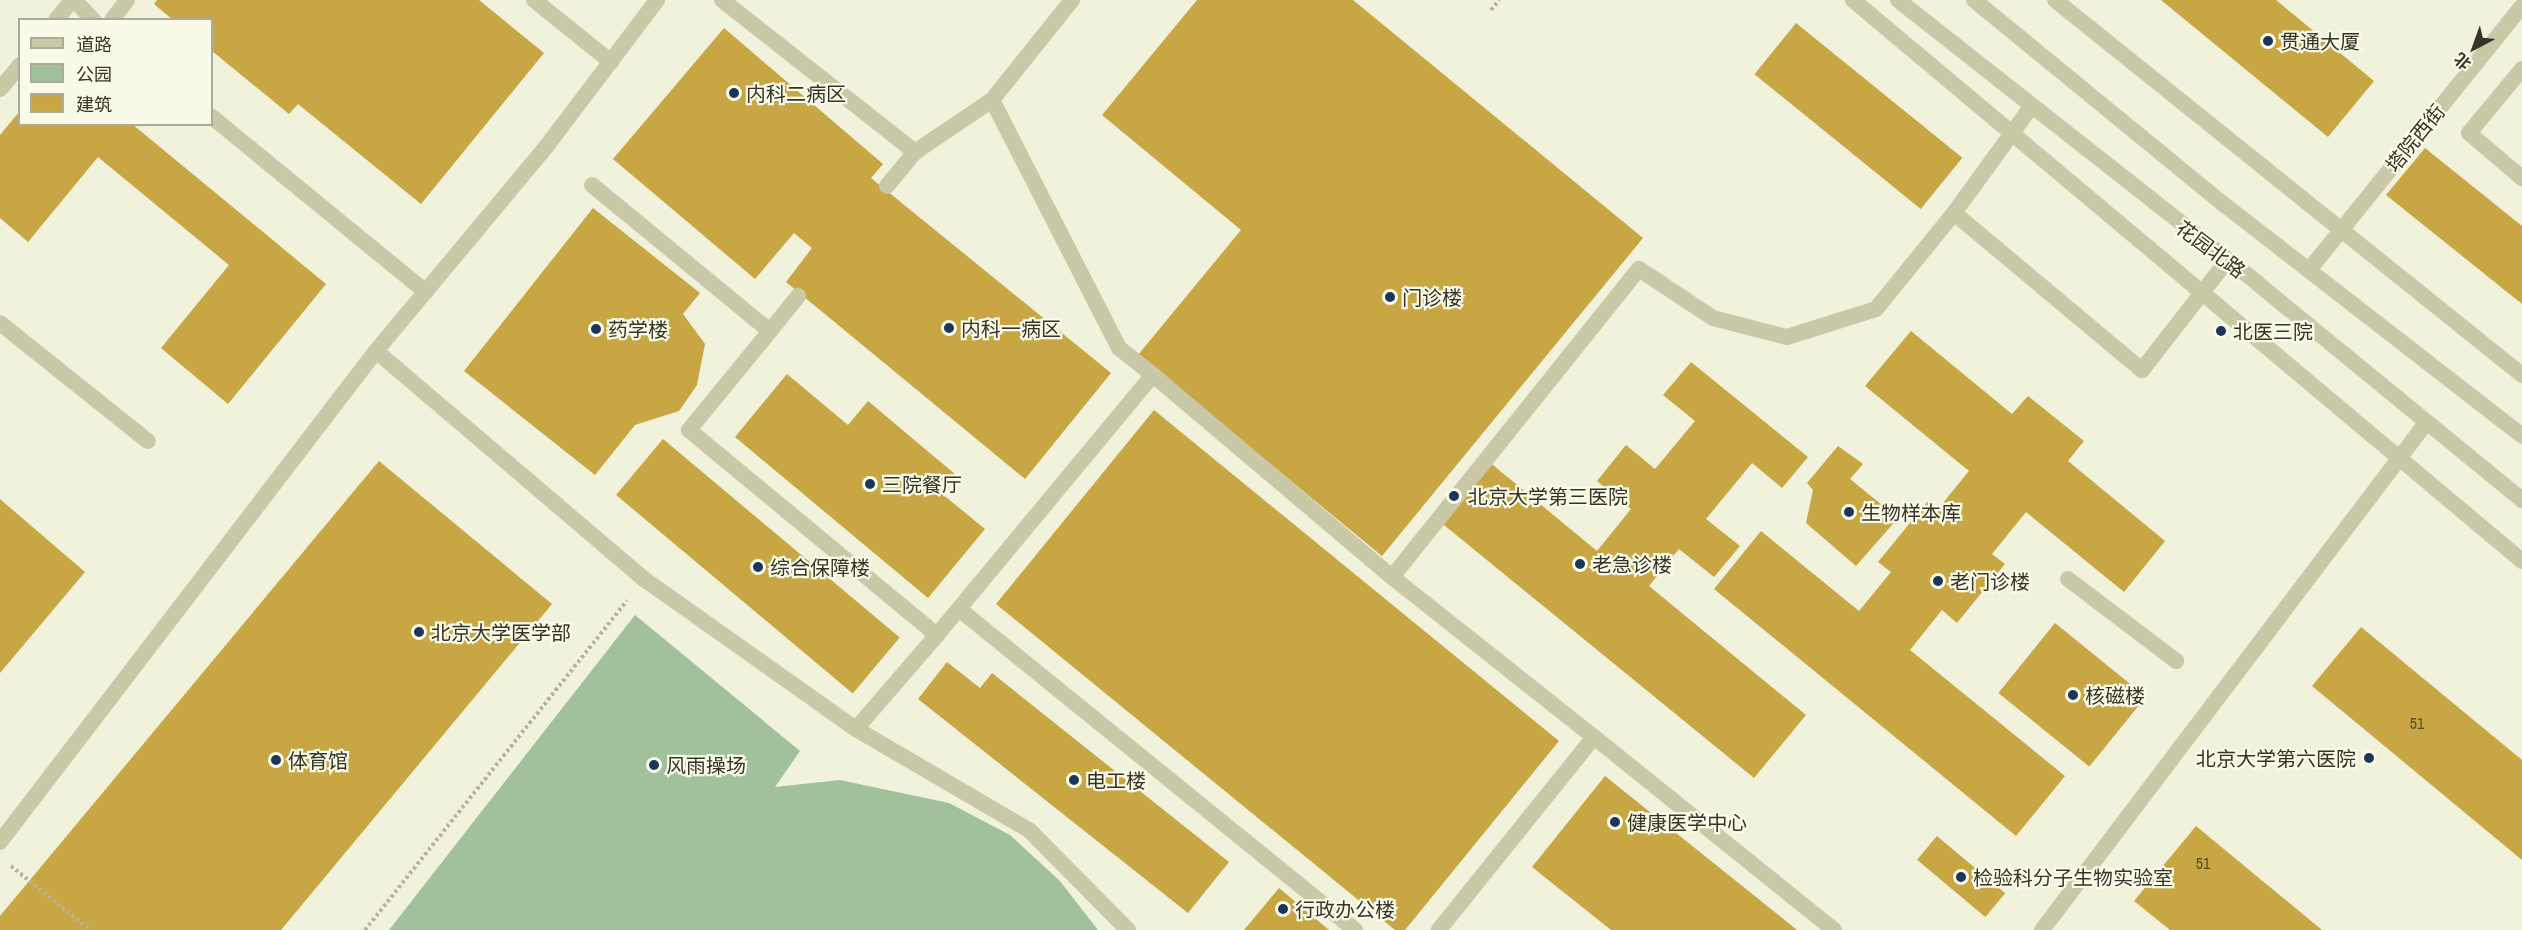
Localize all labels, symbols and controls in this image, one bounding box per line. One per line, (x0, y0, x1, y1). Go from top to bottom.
legend (18, 18, 213, 126)
north arrow (2444, 18, 2504, 78)
place label: 贯通大厦 (2280, 29, 2360, 53)
text: 道路 (76, 32, 112, 57)
marker: 贯通大厦 (2261, 34, 2275, 48)
text: 北 (2449, 48, 2475, 75)
text: 公园 (76, 62, 112, 87)
place label: 内科二病区 (746, 81, 846, 105)
marker: 内科二病区 (727, 86, 741, 100)
text: 建筑 (76, 92, 112, 117)
street label: 塔院西街 (2381, 99, 2449, 177)
street label: 花园北路 (2172, 215, 2250, 283)
place label: 门诊楼 (1402, 285, 1462, 309)
marker: 门诊楼 (1383, 290, 1397, 304)
place label: 内科一病区 (961, 316, 1061, 340)
place label: 药学楼 (608, 317, 668, 341)
place label: 北医三院 (2233, 319, 2313, 343)
marker: 内科一病区 (942, 321, 956, 335)
marker: 药学楼 (589, 322, 603, 336)
marker: 北医三院 (2214, 324, 2228, 338)
place label: 三院餐厅 (882, 472, 962, 496)
marker: 三院餐厅 (863, 477, 877, 491)
place label: 北京大学第三医院 (1468, 484, 1628, 508)
marker: 北京大学第三医院 (1445, 487, 1463, 505)
place label: 生物样本库 (1861, 500, 1961, 524)
marker: 生物样本库 (1842, 505, 1856, 519)
place label: 老急诊楼 (1592, 552, 1672, 576)
place label: 综合保障楼 (770, 555, 870, 579)
marker: 老急诊楼 (1573, 557, 1587, 571)
marker: 综合保障楼 (751, 560, 765, 574)
place label: 老门诊楼 (1950, 569, 2030, 593)
marker: 老门诊楼 (1931, 574, 1945, 588)
place label: 北京大学医学部 (431, 620, 571, 644)
marker: 北京大学医学部 (412, 625, 426, 639)
place label: 核磁楼 (2085, 683, 2145, 707)
marker: 核磁楼 (2066, 688, 2080, 702)
house number: 51 (2410, 713, 2424, 733)
place label: 北京大学第六医院 (2196, 746, 2356, 770)
place label: 体育馆 (288, 748, 348, 772)
marker: 北京大学第六医院 (2360, 749, 2378, 767)
marker: 体育馆 (269, 753, 283, 767)
place label: 风雨操场 (666, 753, 746, 777)
marker: 风雨操场 (647, 758, 661, 772)
place label: 电工楼 (1086, 768, 1146, 792)
marker: 电工楼 (1067, 773, 1081, 787)
place label: 健康医学中心 (1627, 810, 1747, 834)
marker: 健康医学中心 (1608, 815, 1622, 829)
house number: 51 (2196, 853, 2210, 873)
place label: 检验科分子生物实验室 (1973, 865, 2173, 889)
marker: 检验科分子生物实验室 (1954, 870, 1968, 884)
place label: 行政办公楼 (1295, 897, 1395, 921)
marker: 行政办公楼 (1276, 902, 1290, 916)

